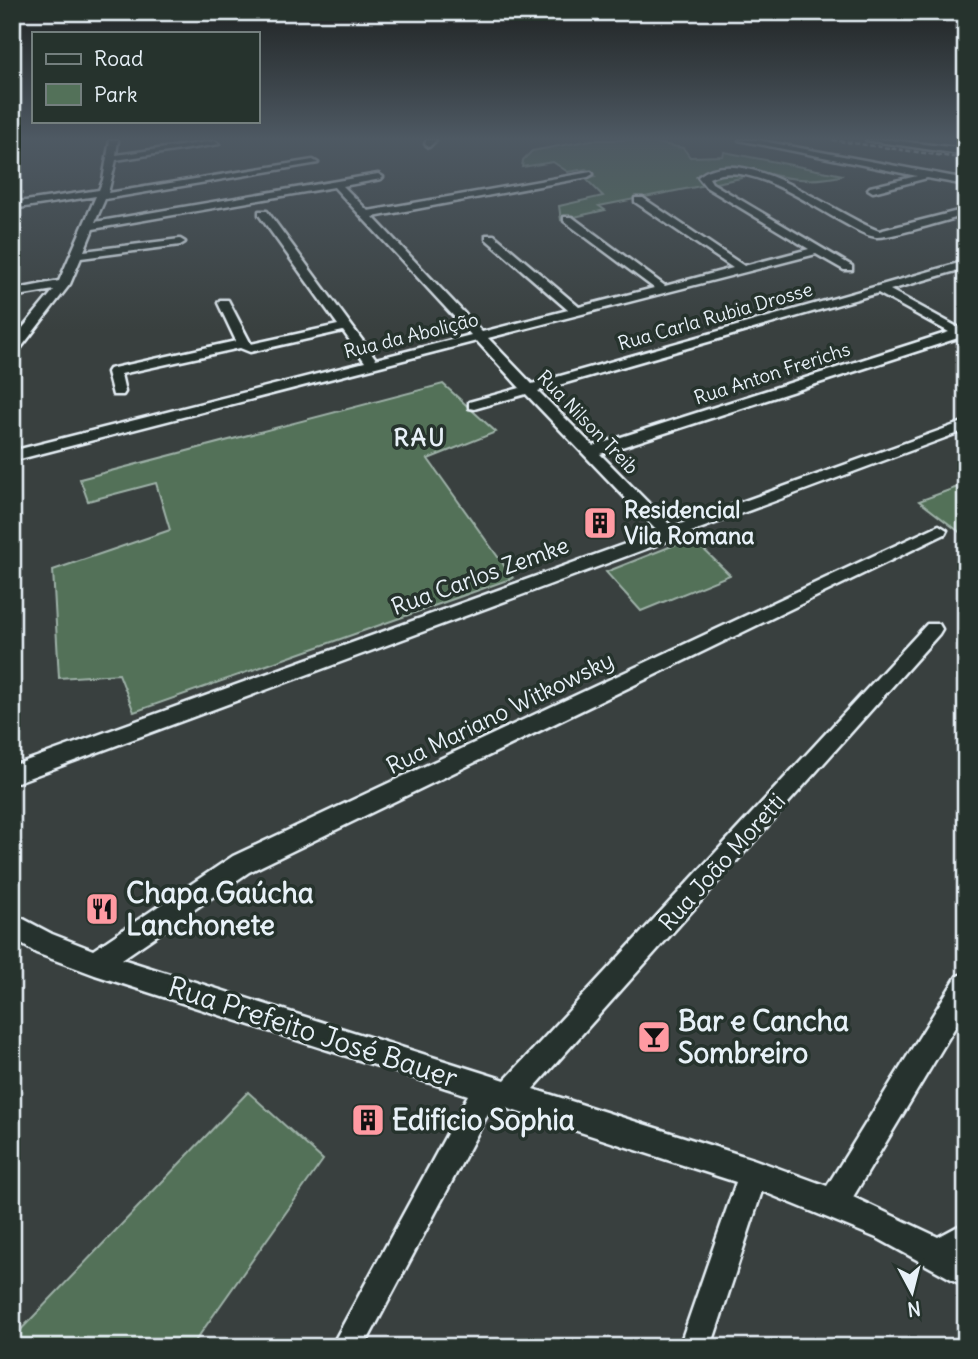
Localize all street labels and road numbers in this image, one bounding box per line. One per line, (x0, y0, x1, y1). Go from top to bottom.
street label: Rua Carla Rubia Drosse (615, 277, 815, 355)
street label: Rua da Abolição (341, 307, 481, 363)
street label: Rua Anton Frerichs (691, 336, 853, 410)
street label: Rua Nilson Treib (532, 365, 644, 479)
street label: Rua Carlos Zemke (387, 530, 572, 621)
street label: Rua Mariano Witkowsky (381, 645, 618, 780)
street label: Rua João Moretti (652, 787, 791, 937)
street label: Rua Prefeito José Bauer (164, 968, 462, 1096)

